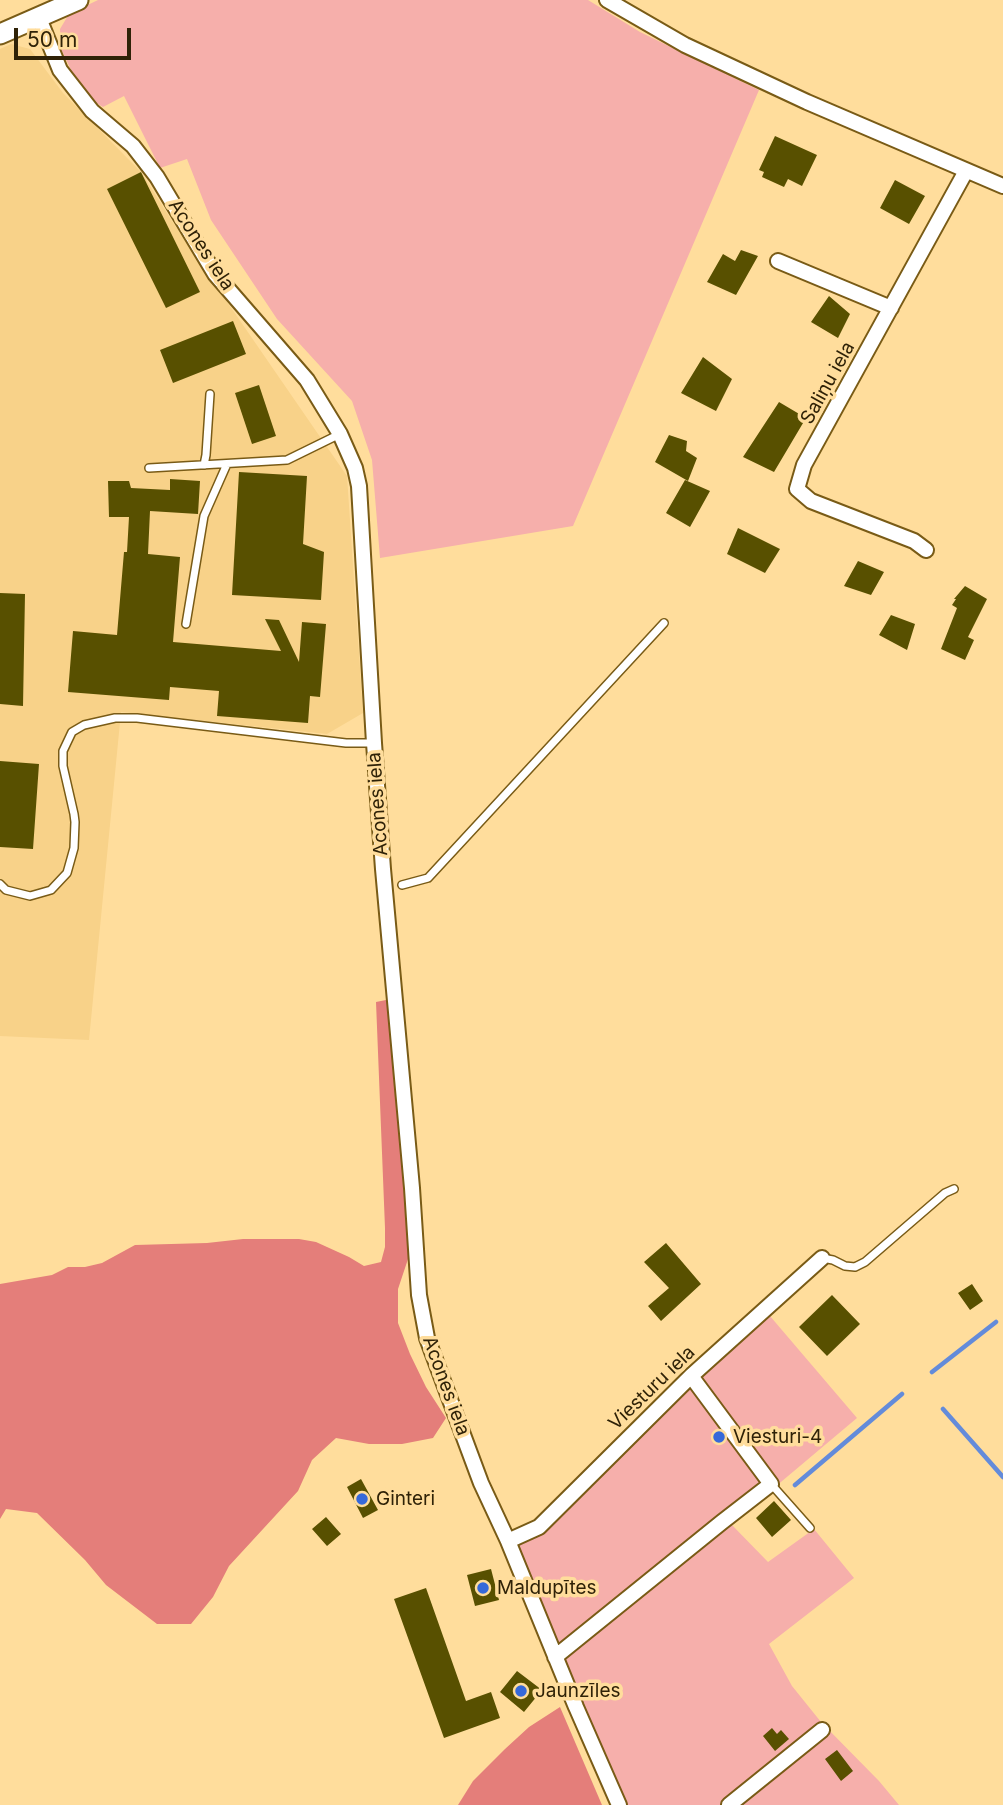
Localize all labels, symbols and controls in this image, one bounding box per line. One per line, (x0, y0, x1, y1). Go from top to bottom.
scale bar (18, 14, 135, 58)
text: 50 m (27, 27, 77, 52)
street label: Acones iela (163, 195, 239, 295)
street label: Saliņu iela (796, 338, 860, 428)
street label: Acones iela (363, 751, 393, 857)
street label: Acones iela (418, 1333, 474, 1439)
street label: Viesturu iela (604, 1341, 700, 1435)
place label: Viesturi-4 (733, 1426, 822, 1448)
marker: Viesturi-4 (711, 1429, 727, 1445)
place label: Ginteri (376, 1488, 435, 1510)
marker: Ginteri (354, 1491, 370, 1507)
place label: Maldupītes (497, 1577, 597, 1599)
marker: Maldupītes (475, 1580, 491, 1596)
place label: Jaunzīles (535, 1680, 621, 1702)
marker: Jaunzīles (513, 1683, 529, 1699)

